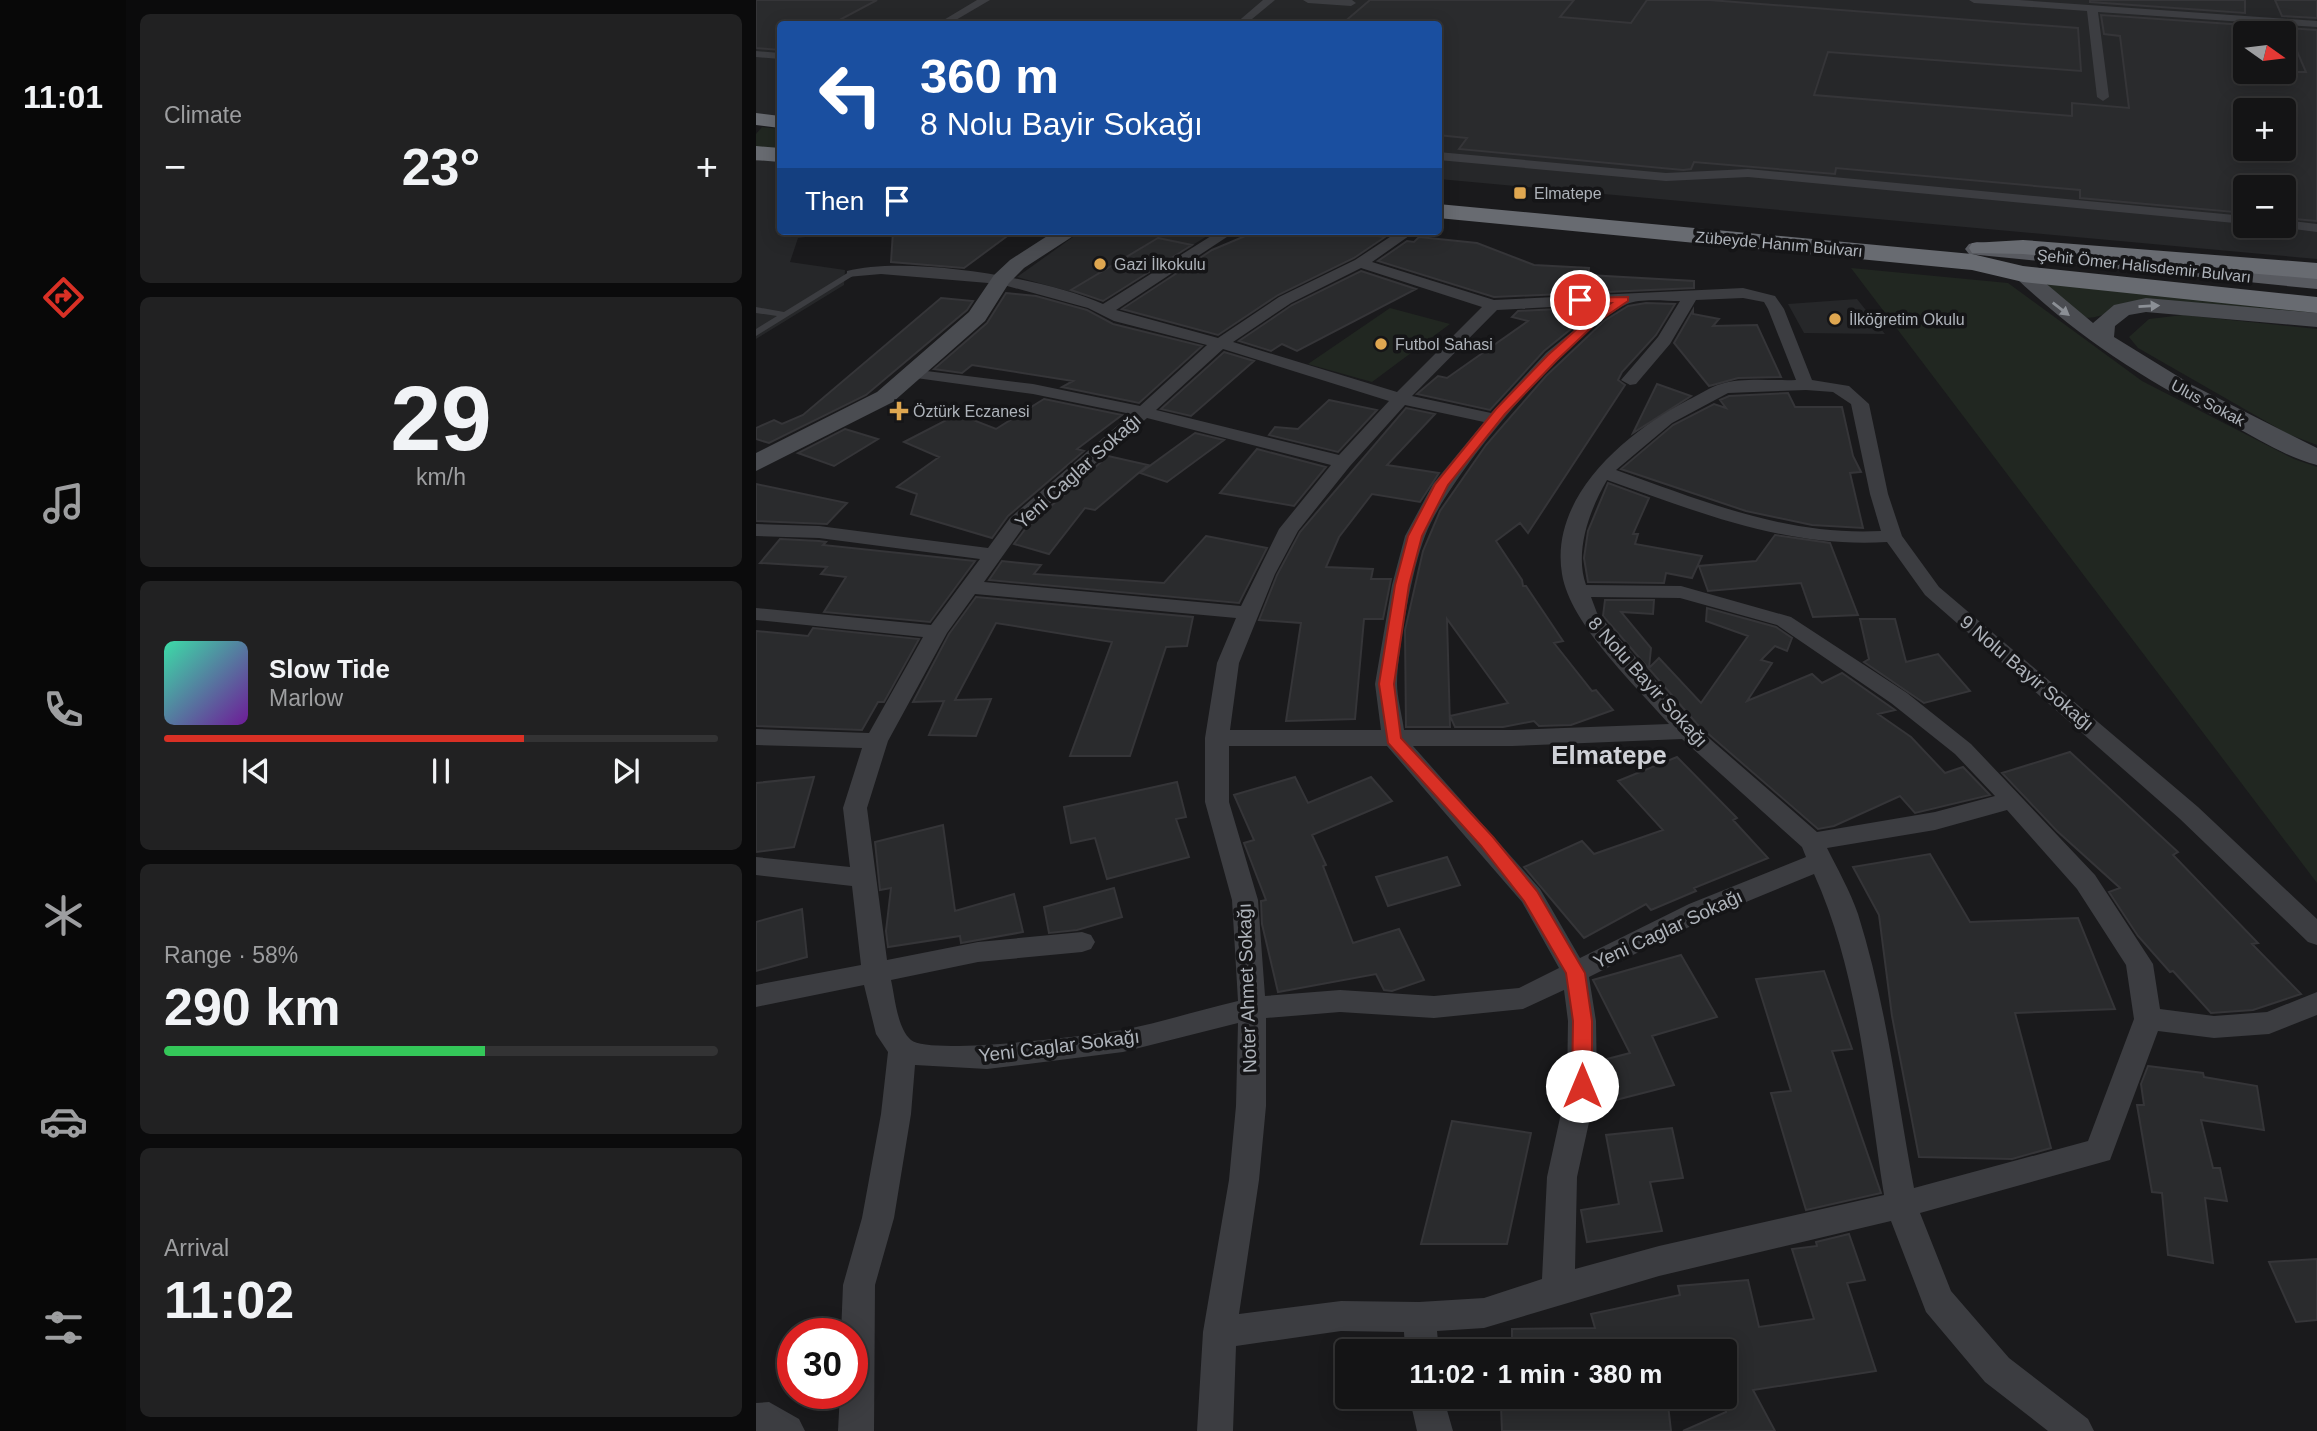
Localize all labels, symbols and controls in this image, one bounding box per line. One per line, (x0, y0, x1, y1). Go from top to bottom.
north arrow (2233, 21, 2296, 84)
map controls (2233, 21, 2296, 238)
icon: left (805, 49, 896, 140)
text: 360 m (920, 49, 1059, 103)
text: 11:01 (23, 79, 103, 115)
button: + (2233, 98, 2296, 161)
text: Climate (164, 102, 242, 128)
text: 8 Nolu Bayir Sokağı (920, 106, 1203, 142)
text: 23° (402, 138, 480, 196)
text: − (164, 146, 186, 188)
text: + (696, 146, 718, 188)
button: − (2233, 175, 2296, 238)
icon: arrive (878, 182, 916, 220)
marker: Elmatepe (1512, 185, 1528, 201)
place label: Elmatepe (1534, 185, 1602, 202)
text: Then (805, 186, 864, 216)
street label: Zübeyde Hanım Bulvarı (1695, 228, 1863, 260)
street label: Şehit Ömer Halisdemir Bulvarı (2036, 246, 2252, 286)
place label: Gazi İlkokulu (1114, 255, 1206, 273)
marker: Gazi İlkokulu (1092, 256, 1108, 272)
pin (1550, 270, 1610, 330)
icon: directions (39, 273, 88, 322)
icon: arrive (1561, 281, 1599, 319)
one-way arrow (2138, 300, 2160, 311)
one-way arrow (2052, 302, 2070, 317)
place label: İlköğretim Okulu (1849, 310, 1965, 328)
marker: İlköğretim Okulu (1827, 311, 1843, 327)
marker: Futbol Sahasi (1373, 336, 1389, 352)
place label: Futbol Sahasi (1395, 336, 1493, 353)
text: 29 (390, 368, 492, 469)
street label: Ulus Sokak (2168, 376, 2249, 430)
marker: Öztürk Eczanesi (891, 403, 907, 419)
place label: Öztürk Eczanesi (913, 403, 1029, 420)
street label: Yeni Caglar Sokağı (1011, 409, 1145, 533)
text: km/h (416, 464, 466, 490)
icon: music (39, 479, 88, 528)
street label: 9 Nolu Bayir Sokağı (1956, 611, 2098, 735)
street label: 8 Nolu Bayir Sokağı (1584, 613, 1712, 751)
text: Slow Tide (269, 654, 390, 684)
icon: phone (39, 685, 88, 734)
text: Marlow (269, 685, 343, 711)
district label: Elmatepe (1551, 740, 1667, 770)
icon: previous (237, 752, 275, 790)
icon: pause (422, 752, 460, 790)
icon: next (607, 752, 645, 790)
street label: Yeni Caglar Sokağı (1590, 885, 1746, 973)
icon: climate (39, 891, 88, 940)
street label: Noter Ahmet Sokağı (1234, 903, 1260, 1073)
text: Range · 58% (164, 942, 298, 968)
text: 290 km (164, 978, 340, 1036)
street label: Yeni Caglar Sokağı (977, 1026, 1141, 1066)
position arrow (1545, 1049, 1619, 1123)
icon: car (39, 1097, 88, 1146)
text: Arrival (164, 1235, 229, 1261)
text: 11:02 (164, 1271, 294, 1329)
icon: filters (39, 1303, 88, 1352)
speed limit sign: 30 (777, 1318, 868, 1409)
text: 11:02 · 1 min · 380 m (1410, 1359, 1662, 1389)

